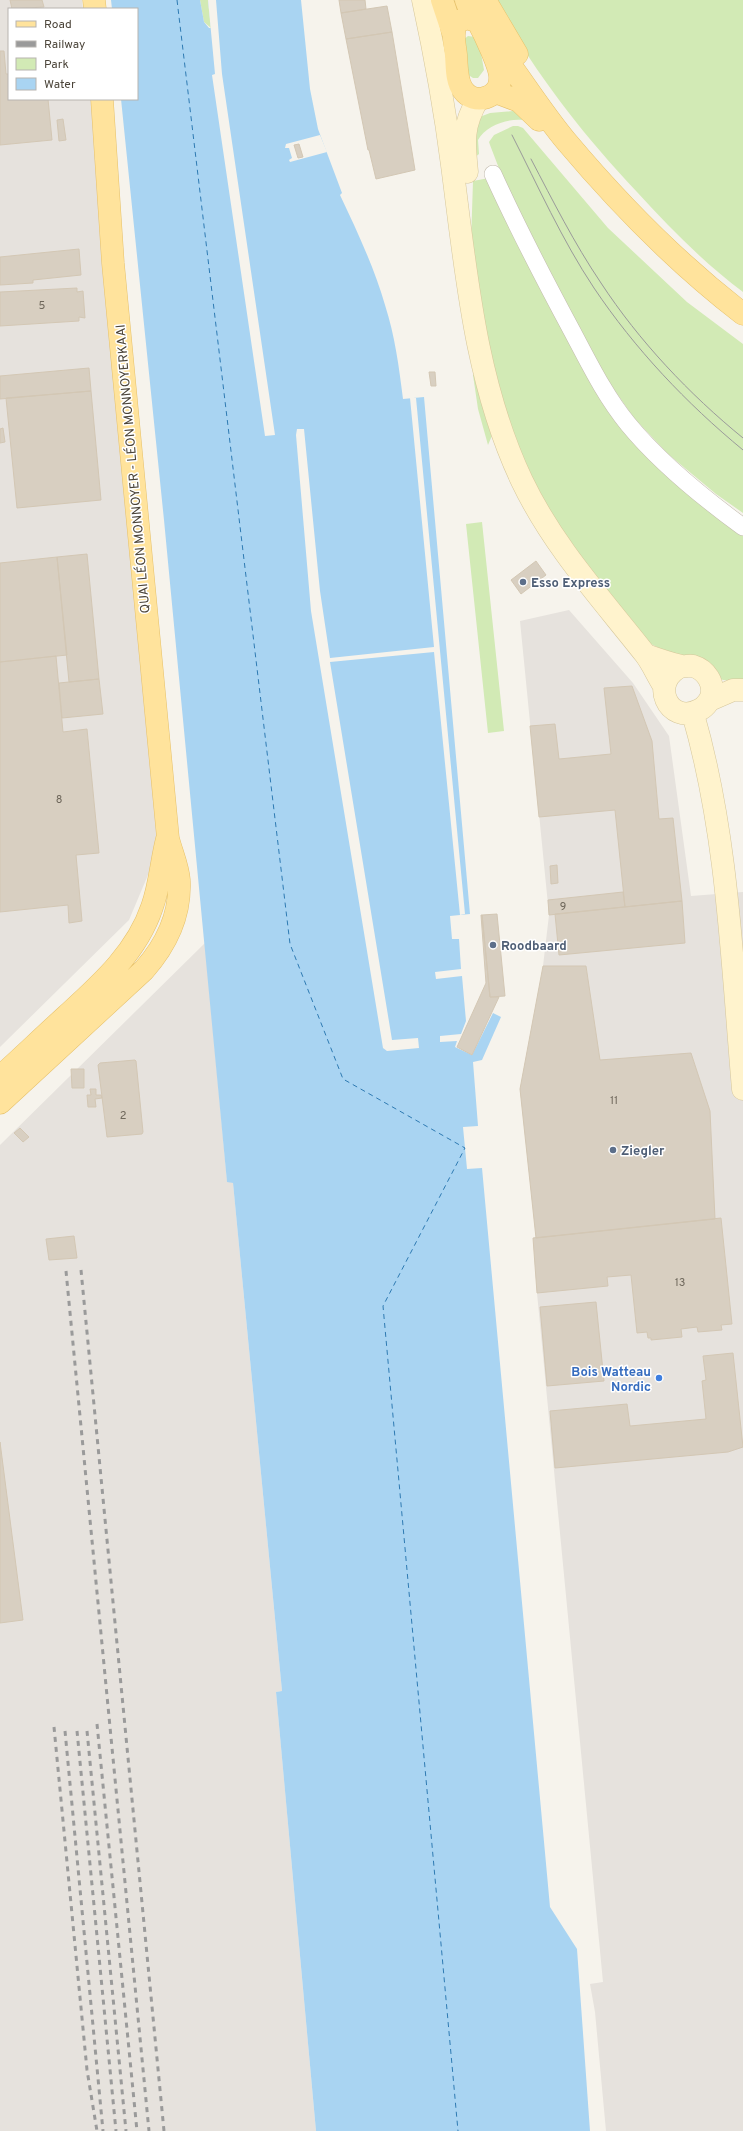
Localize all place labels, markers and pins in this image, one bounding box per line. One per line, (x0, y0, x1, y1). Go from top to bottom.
place label: Esso Express (531, 576, 610, 592)
marker: Esso Express (518, 577, 528, 587)
place label: Roodbaard (501, 939, 567, 955)
marker: Roodbaard (488, 940, 498, 950)
place label: Ziegler (621, 1144, 665, 1160)
marker: Ziegler (608, 1145, 618, 1155)
place label: Bois Watteau Nordic (571, 1365, 651, 1396)
marker: Bois Watteau Nordic (654, 1373, 664, 1383)

